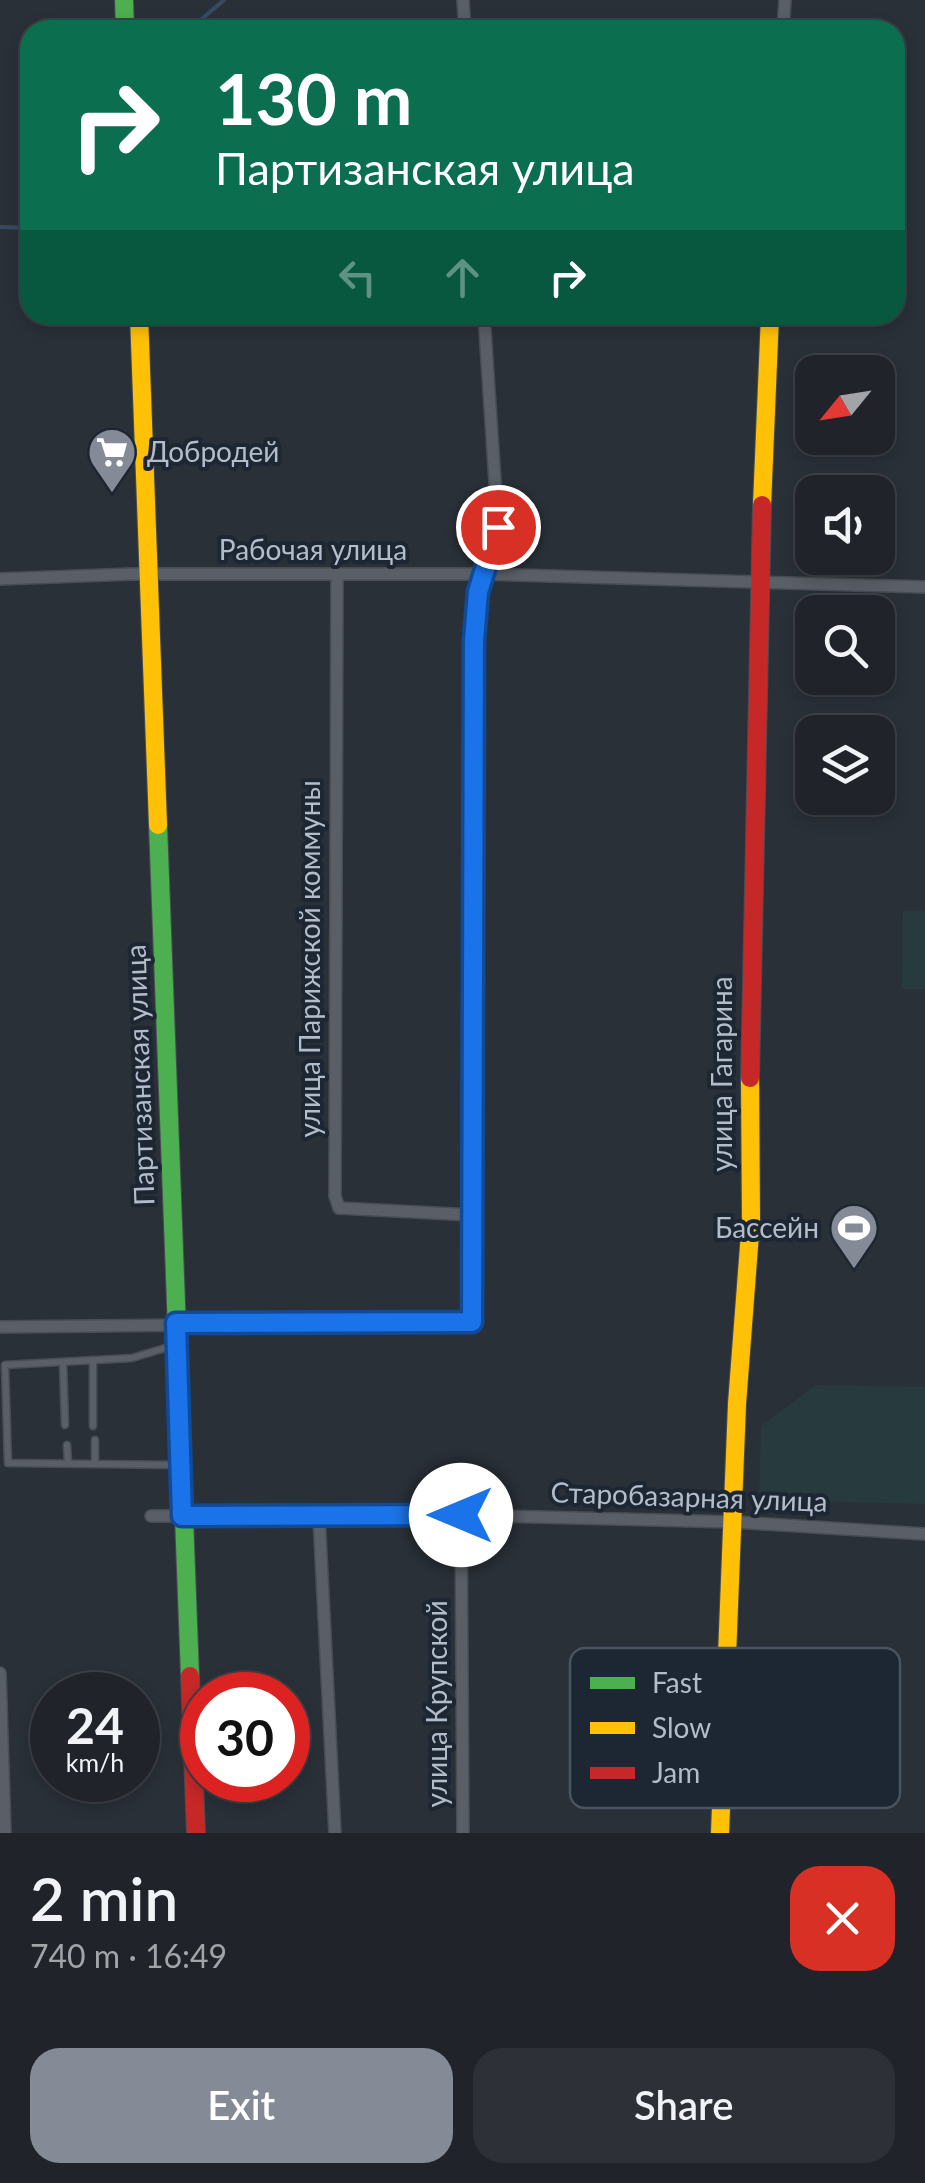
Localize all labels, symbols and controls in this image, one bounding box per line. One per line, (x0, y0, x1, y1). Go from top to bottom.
text: 130 m (215, 56, 412, 140)
icon: right (50, 60, 180, 190)
text: Партизанская улица (215, 141, 635, 195)
icon: left (330, 250, 385, 305)
icon: ahead (435, 250, 490, 305)
icon: right (540, 250, 595, 305)
north arrow (795, 355, 895, 455)
map controls (795, 355, 895, 815)
supermarket icon: Добродей (86, 426, 138, 494)
place label: Добродей (147, 434, 279, 468)
button: sound (795, 475, 895, 575)
pin (456, 485, 541, 570)
icon: arrive (471, 500, 526, 555)
street label: Рабочая улица (219, 532, 407, 566)
button: search (795, 595, 895, 695)
button: layers (795, 715, 895, 815)
street label: улица Парижской коммуны (292, 780, 326, 1138)
street label: Партизанская улица (117, 944, 161, 1206)
street label: улица Гагарина (704, 976, 738, 1172)
sports icon: Бассейн (828, 1202, 880, 1270)
place label: Бассейн (715, 1210, 819, 1244)
position arrow (409, 1463, 513, 1567)
street label: Старобазарная улица (550, 1474, 828, 1518)
street label: улица Крупской (419, 1600, 453, 1808)
legend (570, 1648, 900, 1808)
text: Fast (652, 1665, 702, 1699)
speed limit sign: 30 (180, 1672, 310, 1802)
text: 24 (66, 1695, 124, 1755)
text: Slow (652, 1710, 711, 1744)
text: km/h (66, 1747, 124, 1777)
text: Jam (652, 1755, 700, 1789)
text: 2 min (30, 1862, 178, 1934)
button: close (790, 1866, 895, 1971)
text: 740 m · 16:49 (30, 1936, 227, 1975)
button: Exit (30, 2048, 453, 2163)
button: Share (473, 2048, 895, 2163)

